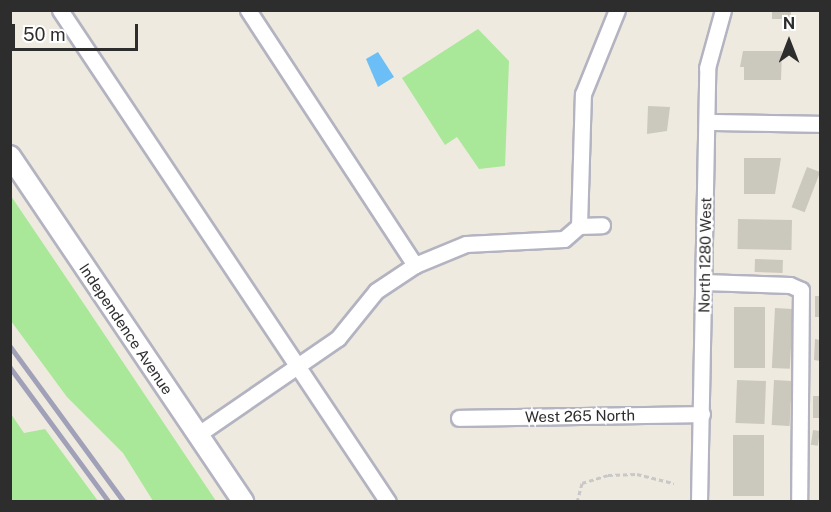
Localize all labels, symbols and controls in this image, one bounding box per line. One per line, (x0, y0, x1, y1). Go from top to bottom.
scale bar (15, 12, 141, 50)
north arrow (759, 12, 819, 72)
text: N (783, 14, 795, 33)
text: 50 m (23, 24, 66, 45)
street label: North 1280 West (695, 197, 715, 313)
street label: Independence Avenue (75, 260, 177, 398)
street label: West 265 North (525, 406, 635, 426)

